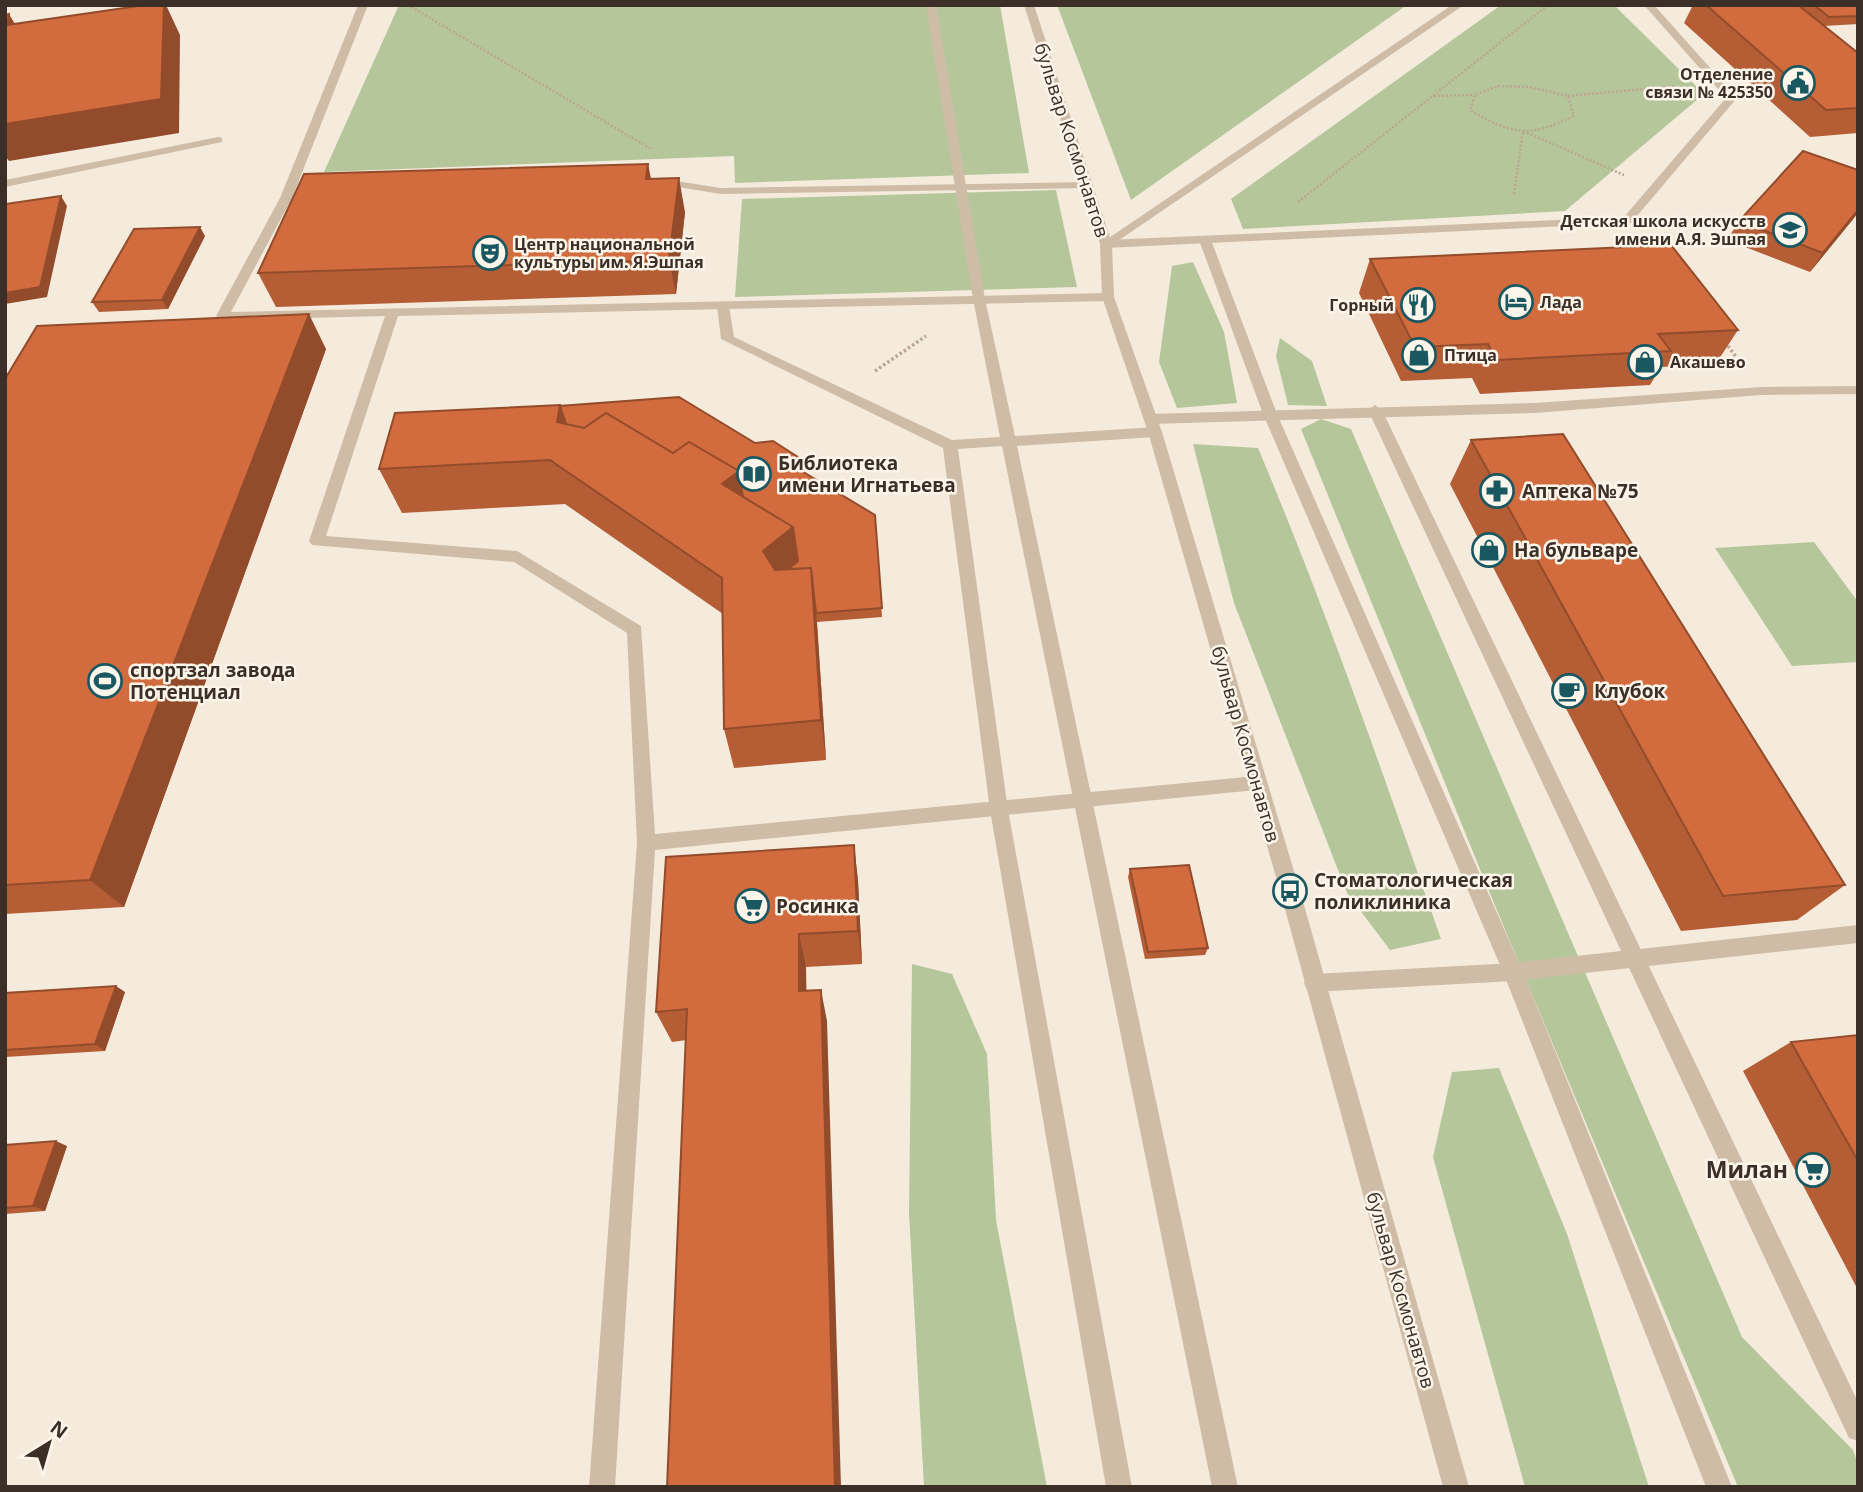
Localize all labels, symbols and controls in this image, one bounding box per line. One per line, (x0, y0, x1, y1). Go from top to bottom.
street label: бульвар Космонавтов (1028, 39, 1116, 241)
place label: Отделение связи № 425350 (1645, 63, 1773, 103)
public building icon: Отделение связи № 425350 (1779, 64, 1817, 102)
place label: Детская школа искусств имени А.Я. Эшпая (1560, 210, 1766, 250)
school or university icon: Детская школа искусств имени А.Я. Эшпая (1771, 211, 1809, 249)
place label: Центр национальной культуры им. Я.Эшпая (514, 233, 704, 273)
theatre icon: Центр национальной культуры им. Я.Эшпая (471, 234, 509, 272)
hotel icon: Лада (1497, 283, 1535, 321)
restaurant icon: Горный (1399, 286, 1437, 324)
place label: Лада (1540, 291, 1582, 313)
place label: Горный (1329, 294, 1394, 316)
shop icon: Птица (1400, 336, 1438, 374)
shop icon: Акашево (1626, 343, 1664, 381)
place label: Птица (1444, 344, 1497, 366)
place label: Акашево (1670, 351, 1746, 373)
place label: Библиотека имени Игнатьева (778, 450, 956, 498)
library icon: Библиотека имени Игнатьева (735, 455, 773, 493)
pharmacy icon: Аптека №75 (1478, 472, 1516, 510)
place label: Аптека №75 (1522, 478, 1639, 504)
shop icon: На бульваре (1470, 531, 1508, 569)
place label: На бульваре (1514, 537, 1638, 563)
street label: бульвар Космонавтов (1206, 643, 1287, 845)
place label: спортзал завода Потенциал (130, 657, 296, 705)
sports icon: спортзал завода Потенциал (86, 662, 124, 700)
cafe icon: Клубок (1550, 672, 1588, 710)
place label: Клубок (1594, 678, 1665, 704)
place label: Стоматологическая поликлиника (1314, 867, 1513, 915)
bus stop icon: Стоматологическая поликлиника (1271, 872, 1309, 910)
supermarket icon: Росинка (733, 887, 771, 925)
place label: Росинка (776, 893, 859, 919)
supermarket icon: Милан (1794, 1151, 1832, 1189)
place label: Милан (1706, 1153, 1788, 1185)
street label: бульвар Космонавтов (1361, 1189, 1442, 1391)
north arrow (14, 1408, 84, 1478)
text: N (45, 1414, 73, 1444)

